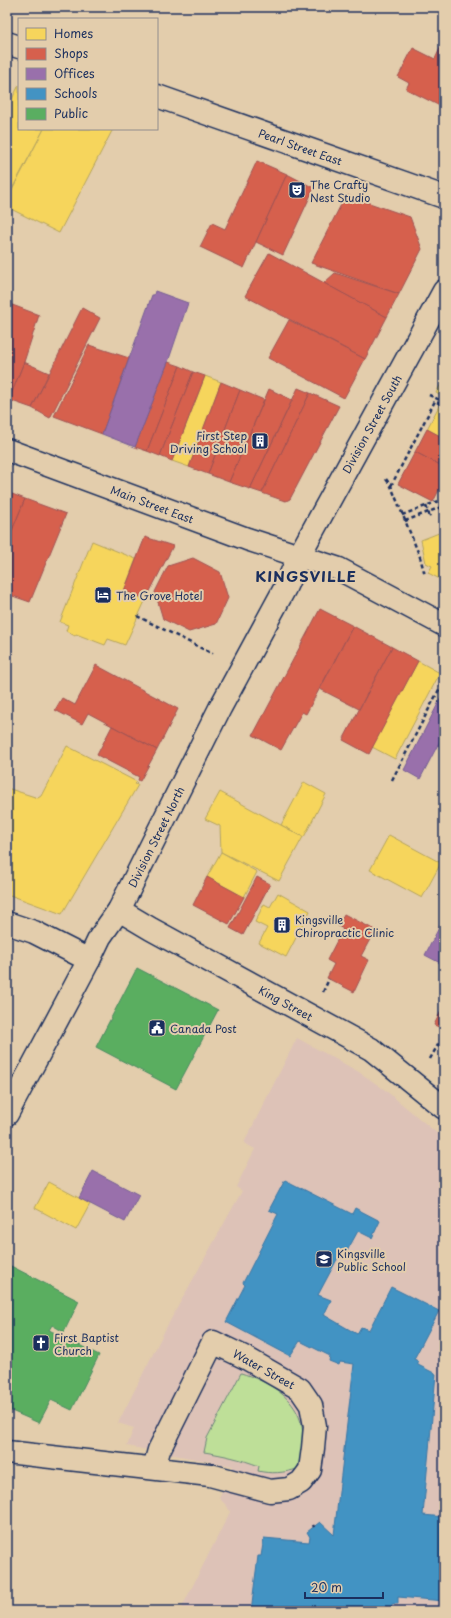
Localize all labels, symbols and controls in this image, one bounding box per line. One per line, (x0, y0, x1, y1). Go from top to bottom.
legend (18, 18, 158, 130)
text: Homes (54, 24, 93, 42)
text: Shops (54, 44, 89, 62)
text: Offices (54, 64, 95, 82)
text: Schools (54, 84, 98, 102)
text: Public (54, 104, 88, 122)
street label: Pearl Street East (256, 124, 344, 169)
place label: The Crafty Nest Studio (310, 176, 370, 206)
theatre icon: The Crafty Nest Studio (287, 180, 307, 200)
street label: Division Street South (337, 371, 405, 476)
place label: First Step Driving School (170, 427, 247, 457)
building icon: First Step Driving School (250, 431, 270, 451)
street label: Main Street East (108, 481, 196, 527)
district label: KINGSVILLE (255, 564, 357, 587)
hotel icon: The Grove Hotel (93, 585, 113, 605)
place label: The Grove Hotel (116, 587, 203, 604)
street label: Division Street North (123, 783, 188, 890)
place label: Kingsville Chiropractic Clinic (295, 911, 394, 941)
building icon: Kingsville Chiropractic Clinic (272, 915, 292, 935)
street label: King Street (256, 981, 317, 1025)
public building icon: Canada Post (147, 1018, 167, 1038)
place label: Canada Post (170, 1020, 237, 1037)
place label: Kingsville Public School (337, 1245, 406, 1275)
school or university icon: Kingsville Public School (314, 1249, 334, 1269)
place label: First Baptist Church (54, 1329, 120, 1359)
church icon: First Baptist Church (31, 1333, 51, 1353)
street label: Water Street (230, 1345, 299, 1393)
scale bar (305, 1574, 383, 1600)
text: 20 m (311, 1578, 342, 1596)

